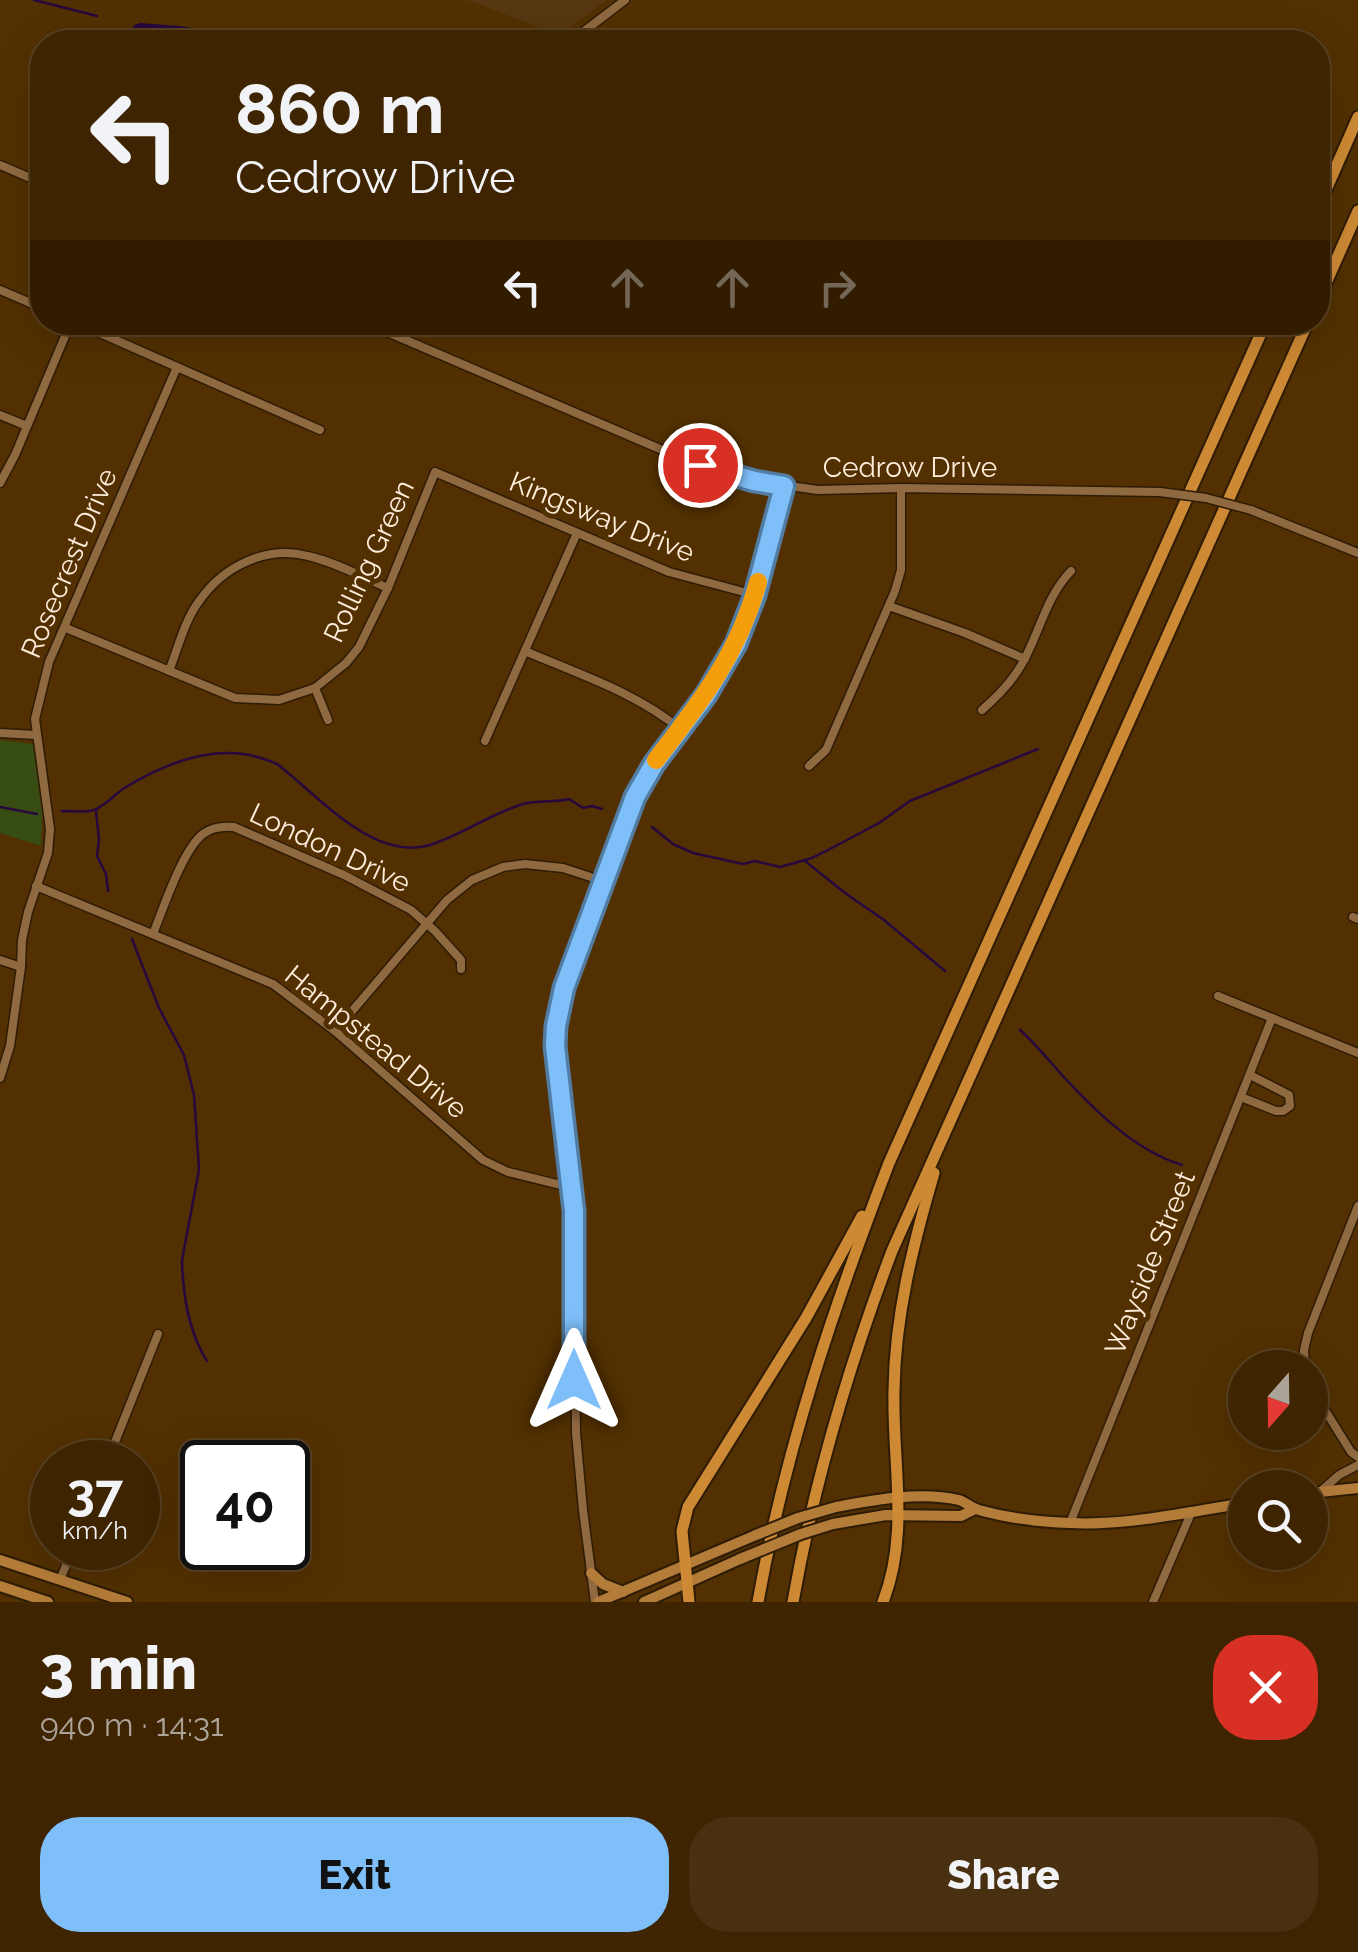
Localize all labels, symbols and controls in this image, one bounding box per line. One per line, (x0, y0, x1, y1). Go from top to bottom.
text: 860 m (235, 67, 445, 149)
icon: left (70, 70, 200, 200)
text: Cedrow Drive (235, 151, 515, 204)
icon: left (495, 260, 550, 315)
icon: ahead (600, 260, 655, 315)
icon: ahead (705, 260, 760, 315)
icon: right (810, 260, 865, 315)
pin (658, 423, 743, 508)
icon: arrive (673, 438, 728, 493)
street label: Cedrow Drive (823, 451, 997, 484)
street label: Rosecrest Drive (14, 463, 124, 663)
street label: Kingsway Drive (505, 465, 699, 569)
street label: Rolling Green (317, 475, 421, 647)
street label: London Drive (244, 796, 416, 900)
street label: Hampstead Drive (278, 959, 474, 1125)
street label: Wayside Street (1098, 1166, 1202, 1360)
position arrow (522, 1328, 626, 1432)
north arrow (1228, 1350, 1328, 1450)
map controls (1228, 1350, 1328, 1570)
speed limit sign: 40 (180, 1440, 310, 1570)
text: 37 (67, 1463, 123, 1522)
button: search (1228, 1470, 1328, 1570)
text: km/h (62, 1515, 128, 1545)
text: 3 min (40, 1633, 197, 1703)
button: close (1213, 1635, 1318, 1740)
text: 940 m · 14:31 (40, 1706, 224, 1743)
button: Exit (40, 1817, 669, 1932)
button: Share (689, 1817, 1318, 1932)

